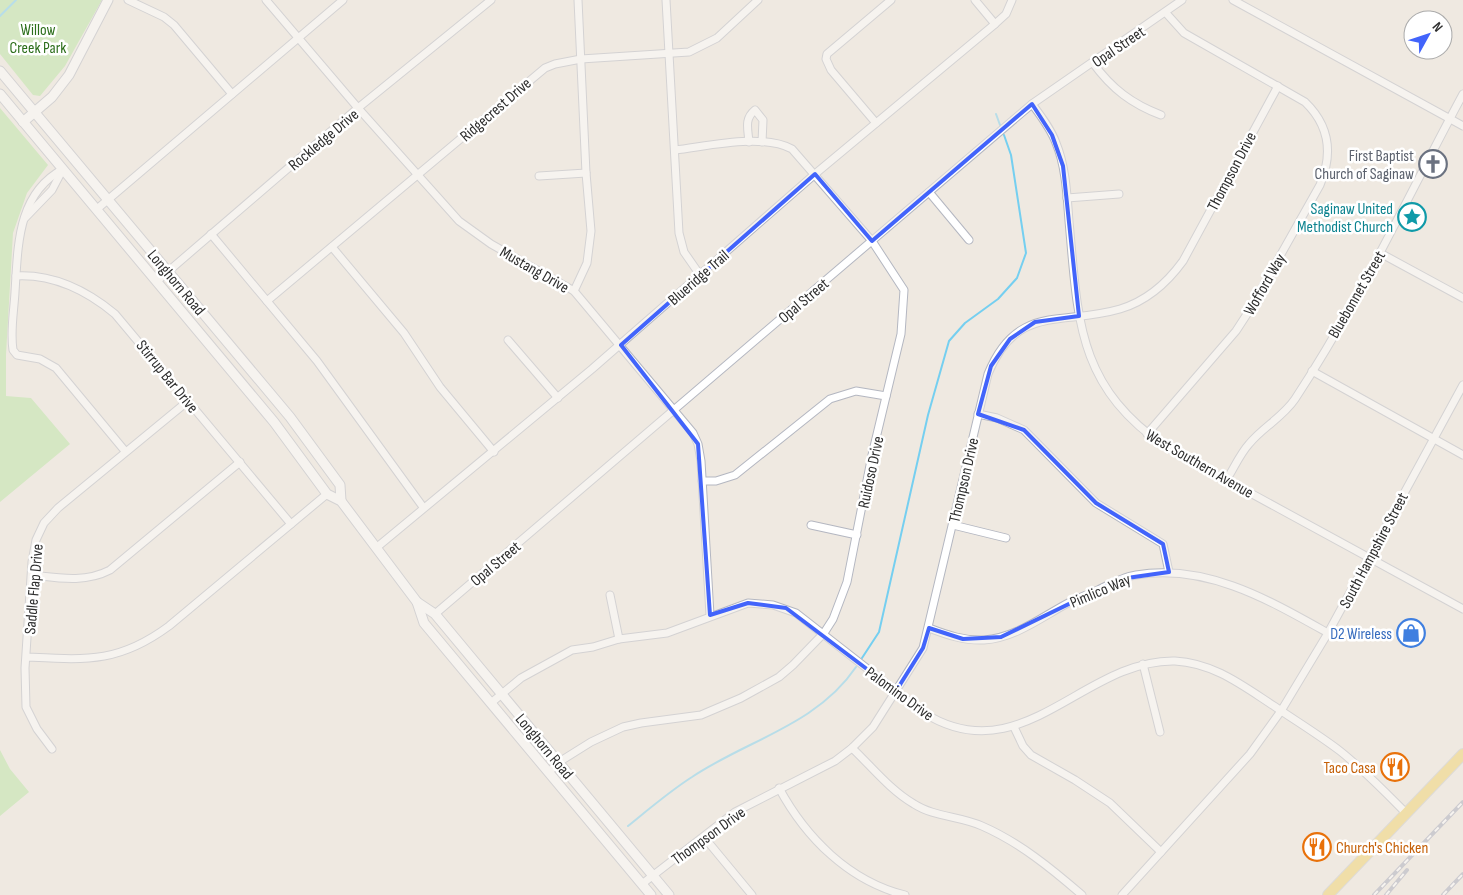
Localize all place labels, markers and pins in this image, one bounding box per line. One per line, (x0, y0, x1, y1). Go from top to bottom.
place label: First Baptist Church of Saginaw (1315, 147, 1414, 184)
church icon: First Baptist Church of Saginaw (1418, 149, 1448, 179)
place label: Saginaw United Methodist Church (1297, 200, 1393, 237)
place icon: Saginaw United Methodist Church (1397, 202, 1427, 232)
shop icon: D2 Wireless (1396, 618, 1426, 648)
place label: D2 Wireless (1330, 625, 1392, 644)
restaurant icon: Taco Casa (1380, 752, 1410, 782)
place label: Taco Casa (1323, 759, 1376, 778)
restaurant icon: Church's Chicken (1302, 832, 1332, 862)
place label: Church's Chicken (1336, 839, 1428, 858)

